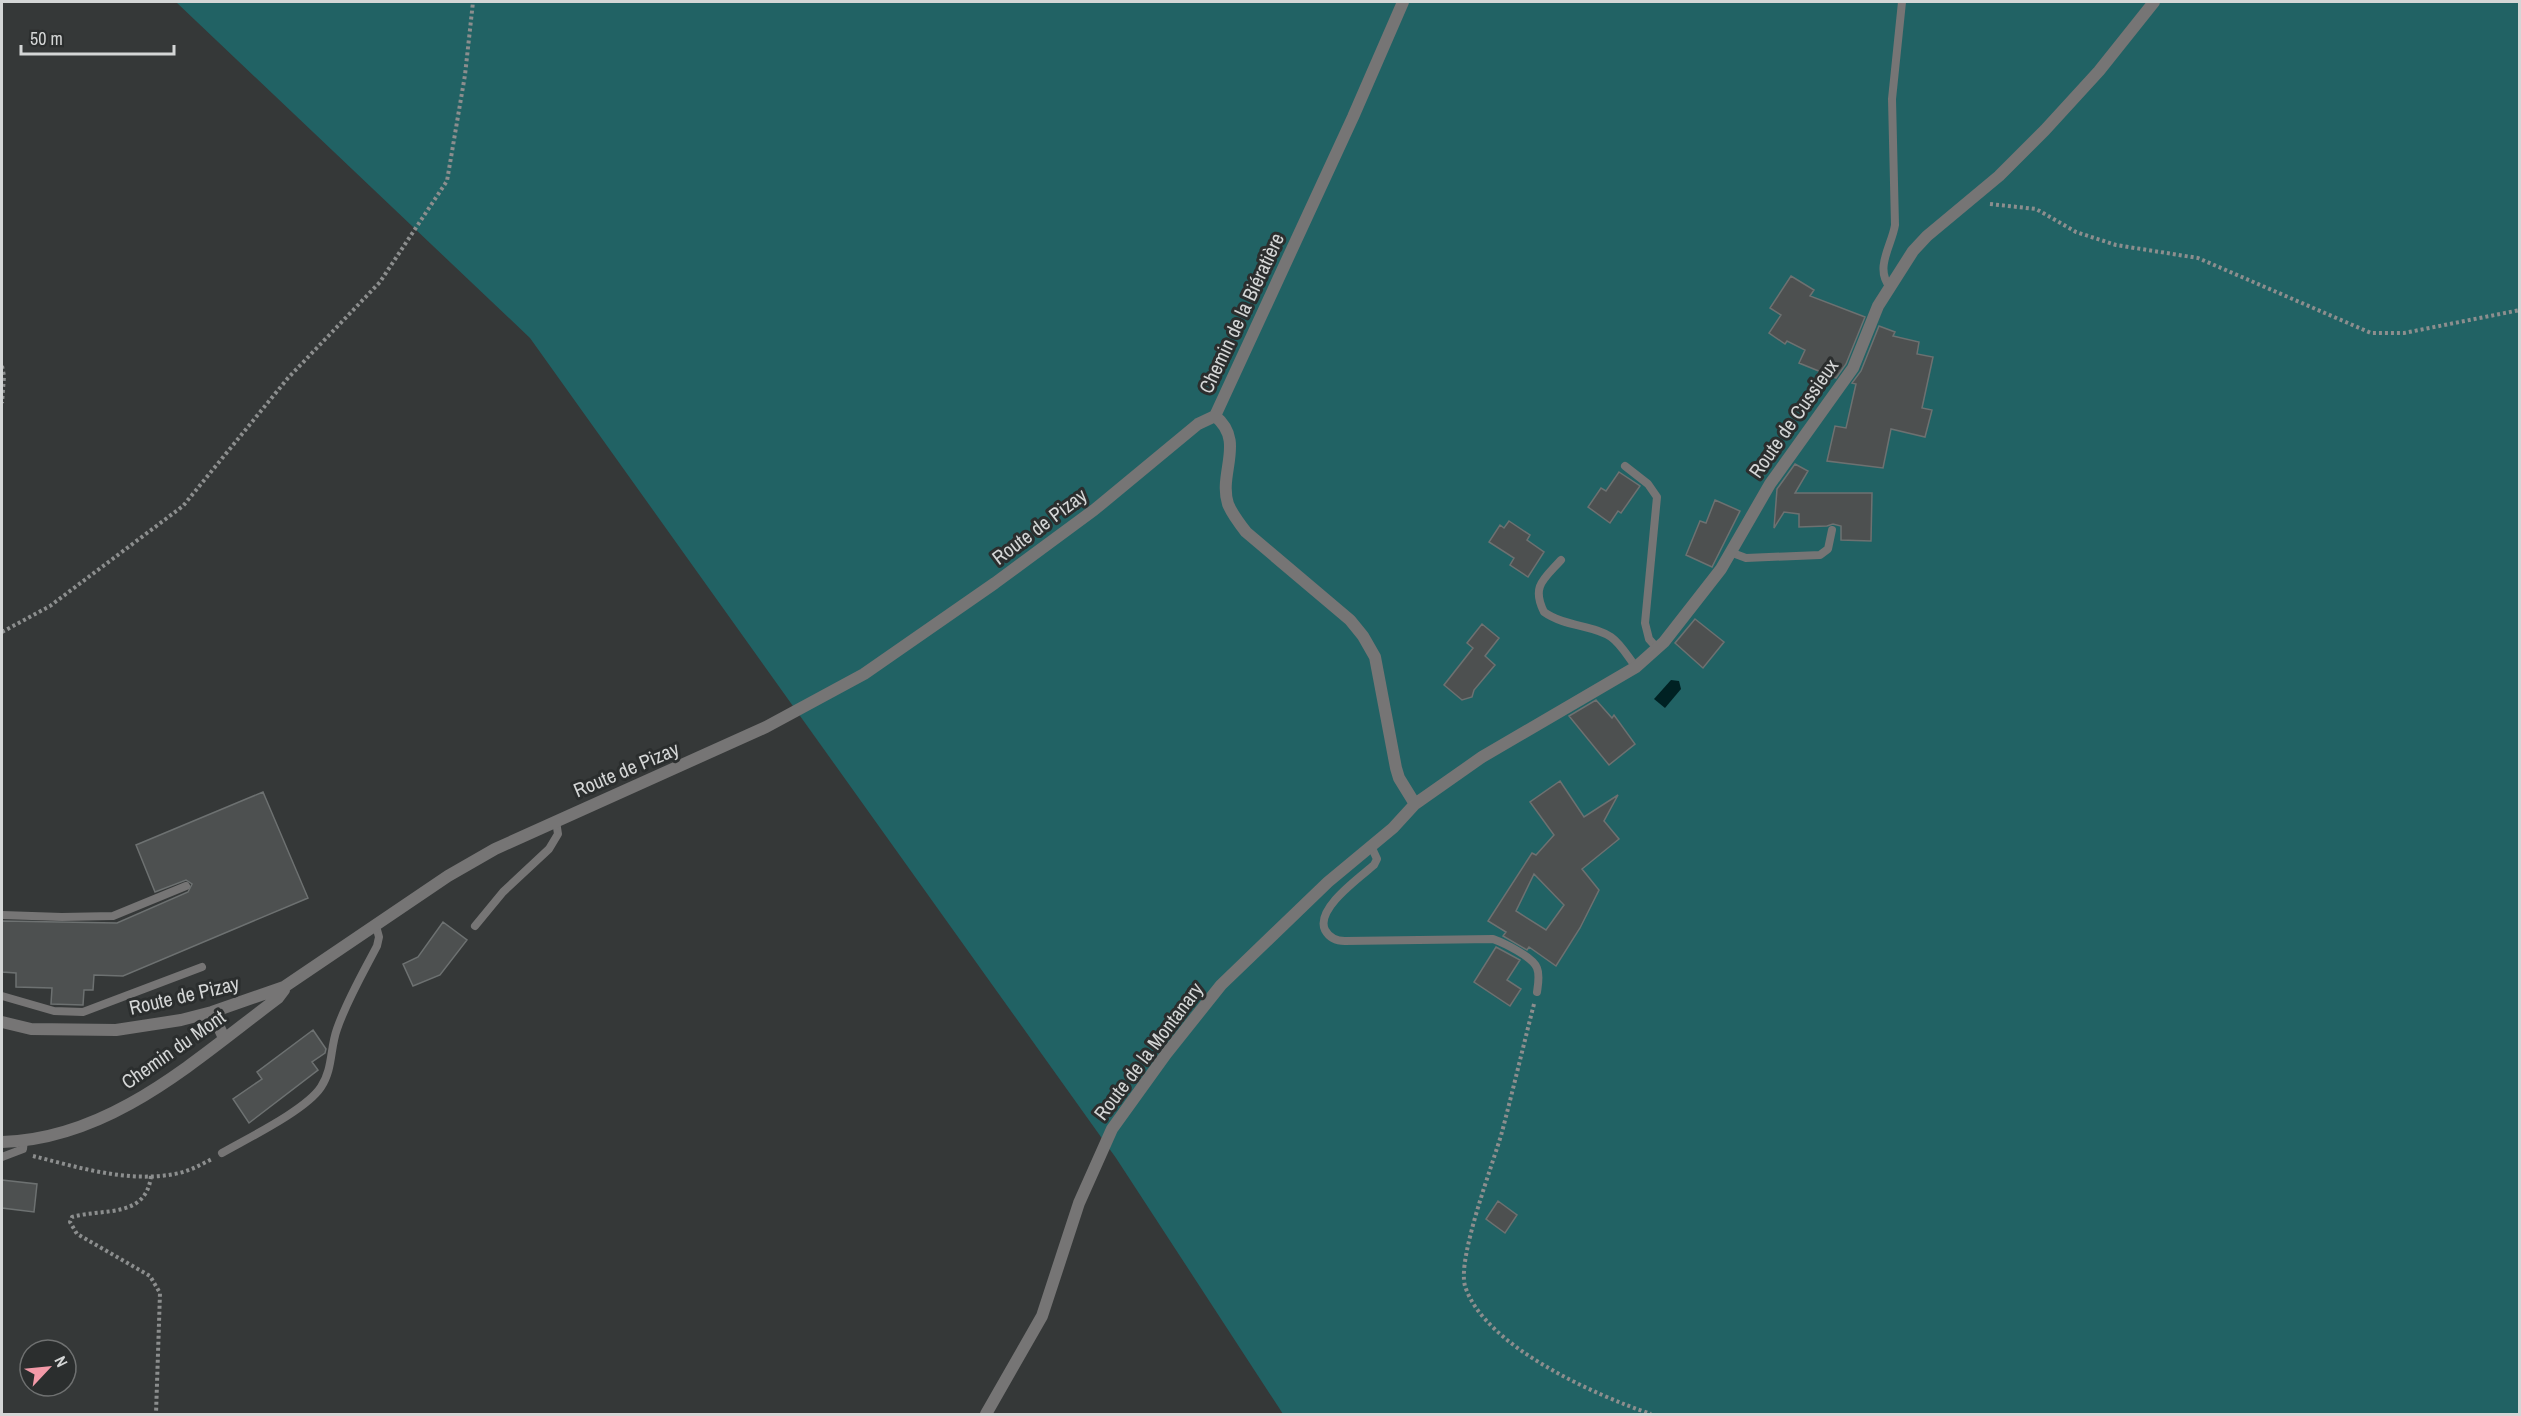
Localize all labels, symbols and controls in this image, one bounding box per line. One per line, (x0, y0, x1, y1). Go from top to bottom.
scale bar (21, 18, 174, 56)
text: 50 m (30, 26, 63, 51)
street label: Chemin de la Biératière (1192, 228, 1290, 398)
street label: Route de Cussieux (1742, 352, 1845, 483)
street label: Route de Pizay (986, 481, 1093, 571)
street label: Route de Pizay (569, 734, 684, 803)
street label: Route de Pizay (126, 969, 242, 1021)
street label: Route de la Montanary (1087, 976, 1209, 1125)
street label: Chemin du Mont (116, 1003, 231, 1095)
north arrow (18, 1338, 78, 1398)
text: N (50, 1352, 73, 1371)

